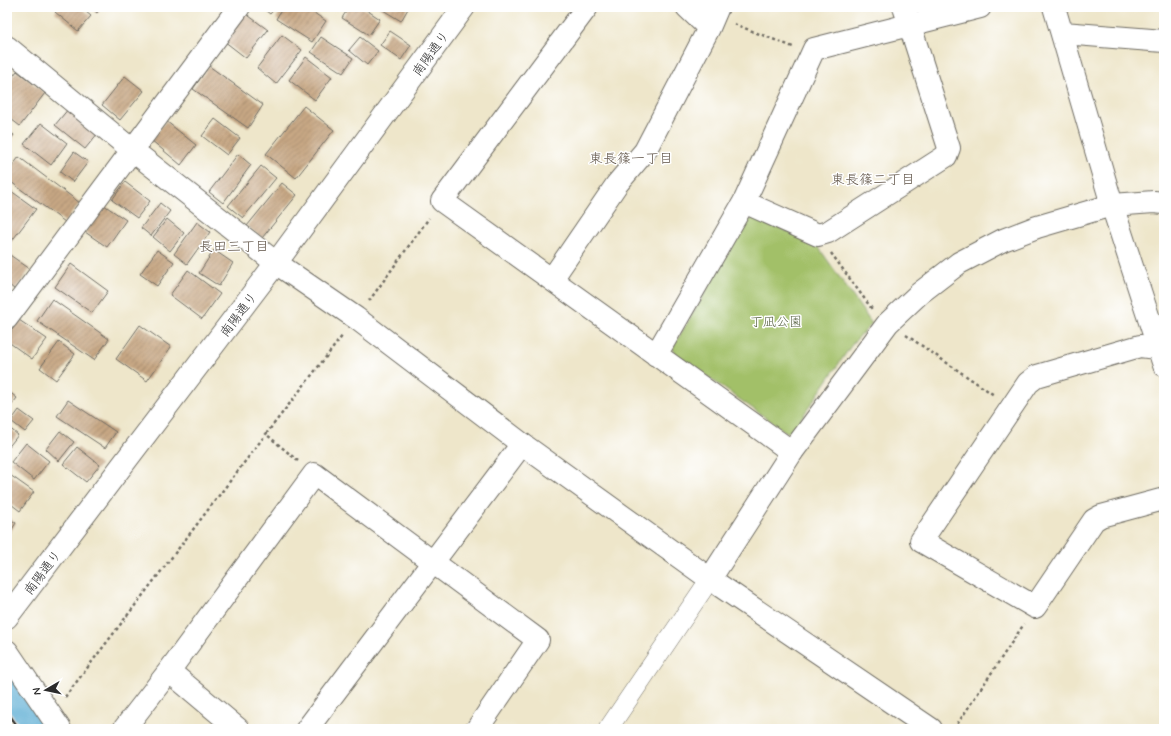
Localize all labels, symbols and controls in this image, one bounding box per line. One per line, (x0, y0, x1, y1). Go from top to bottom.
street label: 南陽通り (409, 28, 453, 80)
district label: 東長篠一丁目 (589, 150, 673, 168)
district label: 東長篠二丁目 (831, 171, 915, 189)
district label: 長田三丁目 (199, 238, 269, 256)
street label: 南陽通り (217, 289, 262, 341)
park label: 丁凪公園 (750, 314, 802, 331)
street label: 南陽通り (21, 547, 66, 599)
north arrow (26, 670, 66, 710)
text: N (30, 687, 45, 696)

